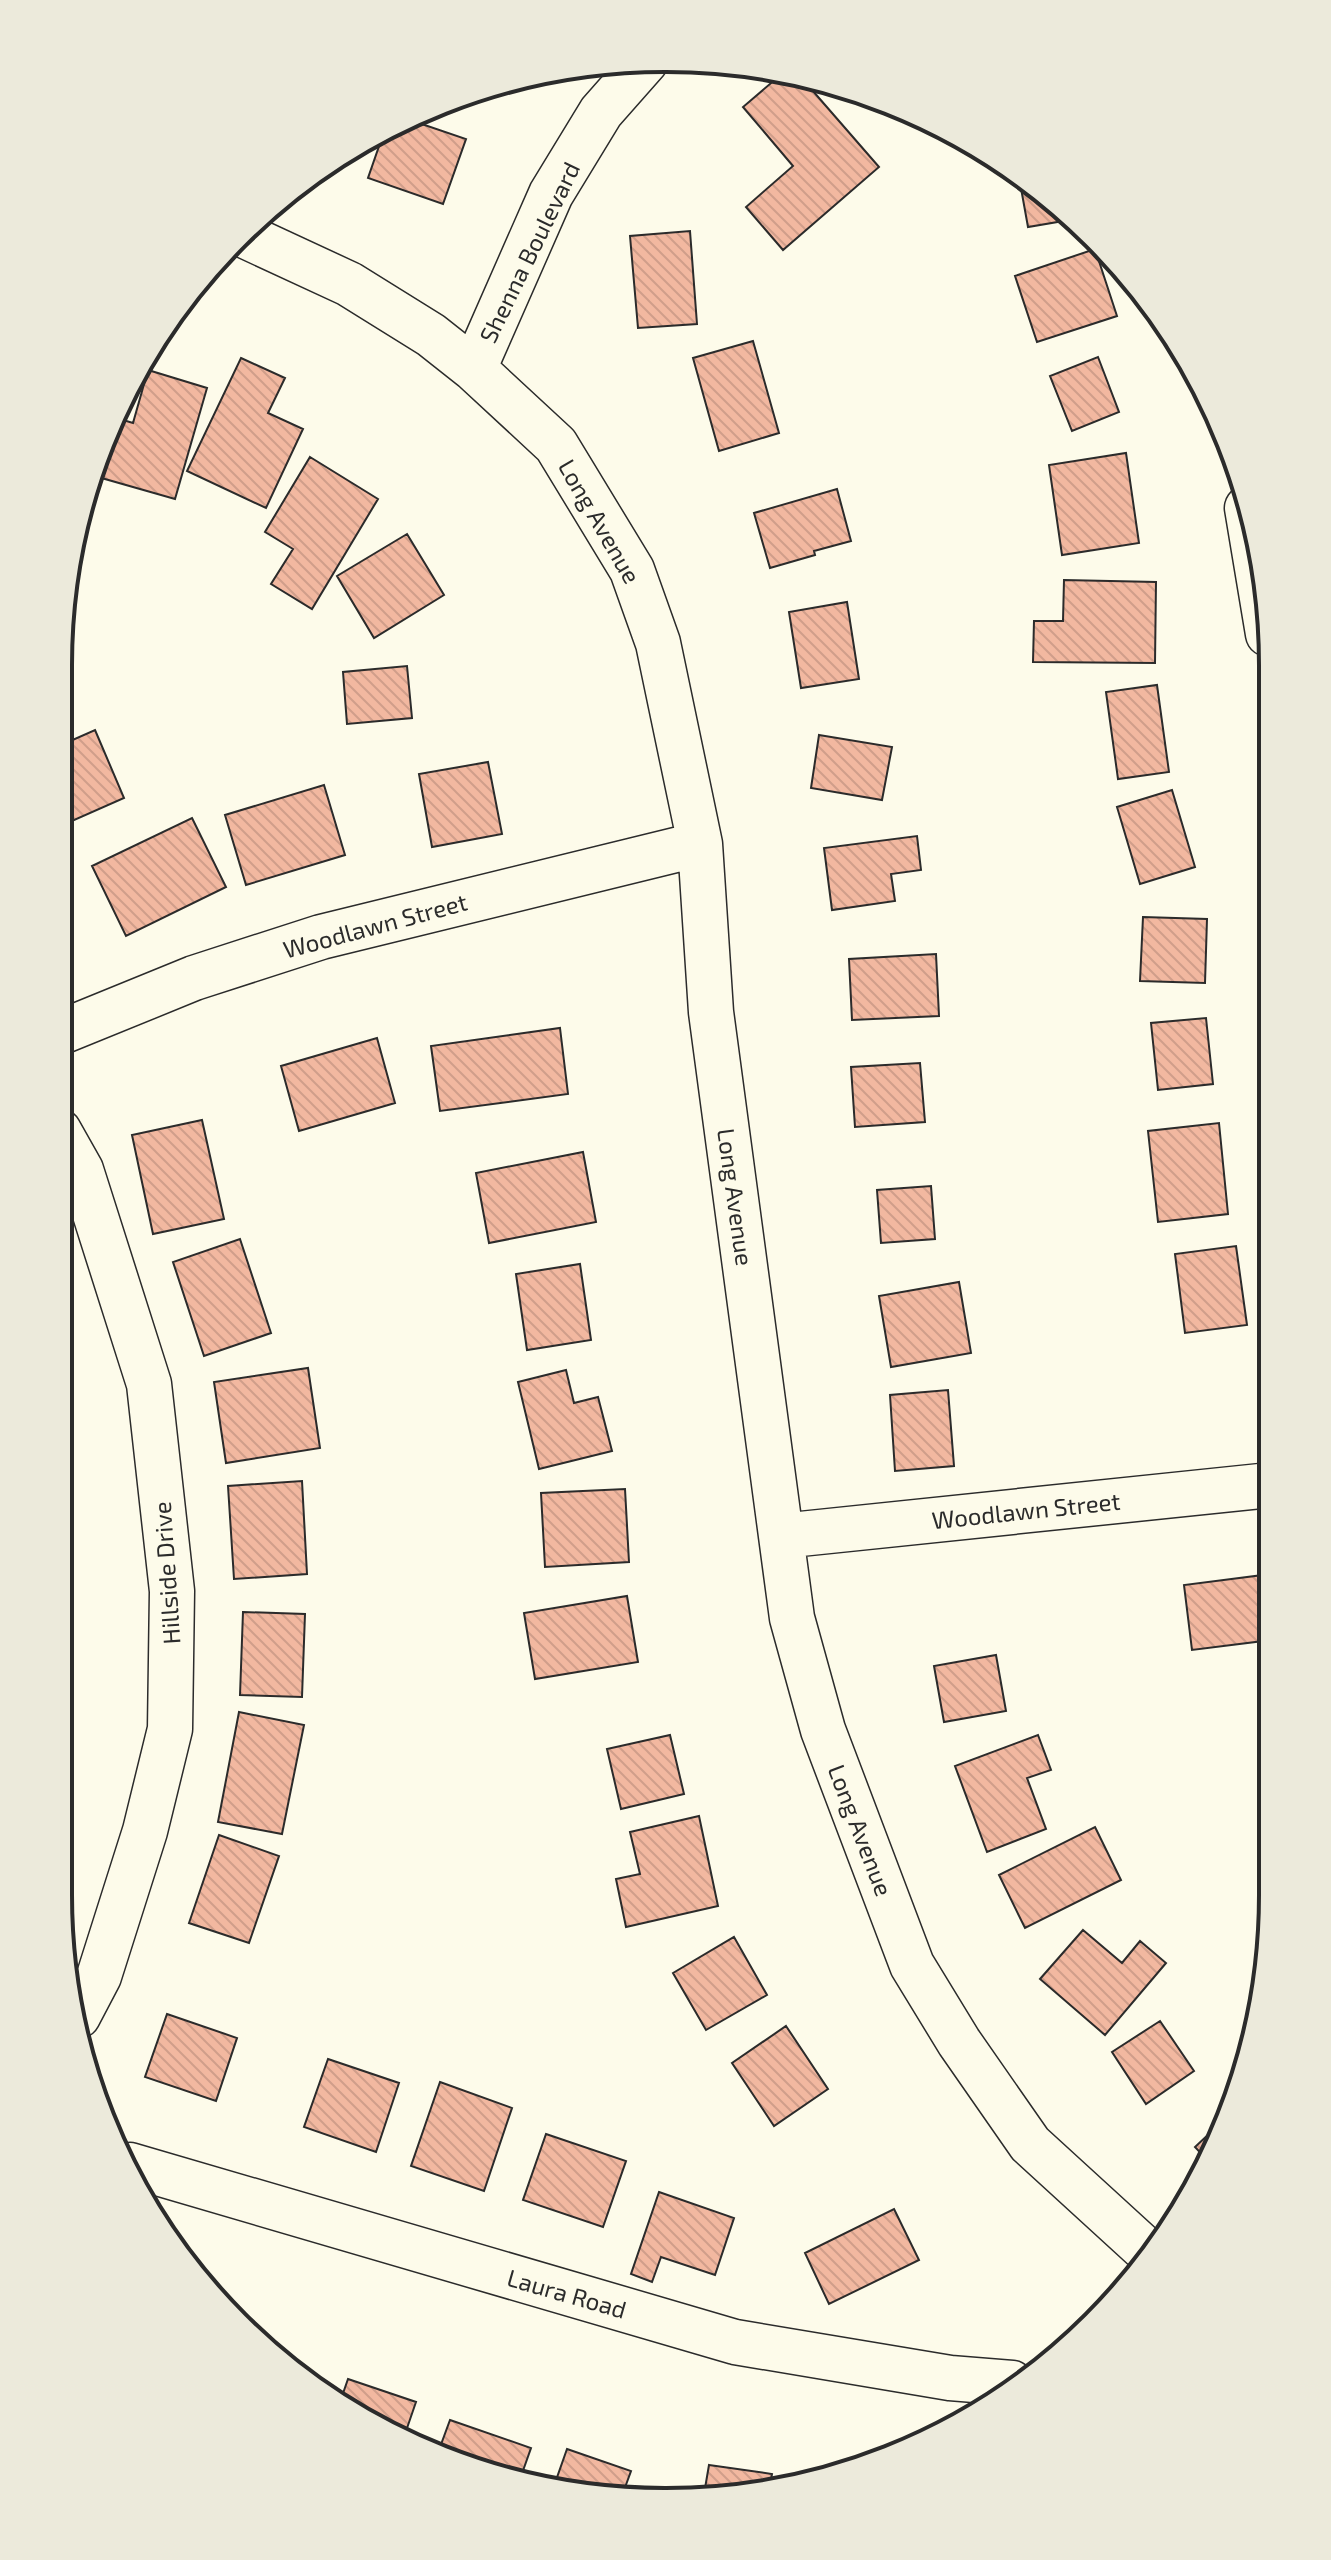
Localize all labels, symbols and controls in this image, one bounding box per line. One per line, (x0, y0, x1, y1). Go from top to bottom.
street label: Shenna Boulevard (473, 157, 585, 347)
street label: Long Avenue (553, 454, 647, 588)
street label: Woodlawn Street (280, 886, 470, 964)
street label: Long Avenue (712, 1126, 760, 1268)
street label: Woodlawn Street (930, 1486, 1122, 1534)
street label: Hillside Drive (147, 1500, 185, 1646)
street label: Long Avenue (823, 1760, 899, 1900)
street label: Laura Road (504, 2262, 630, 2324)

